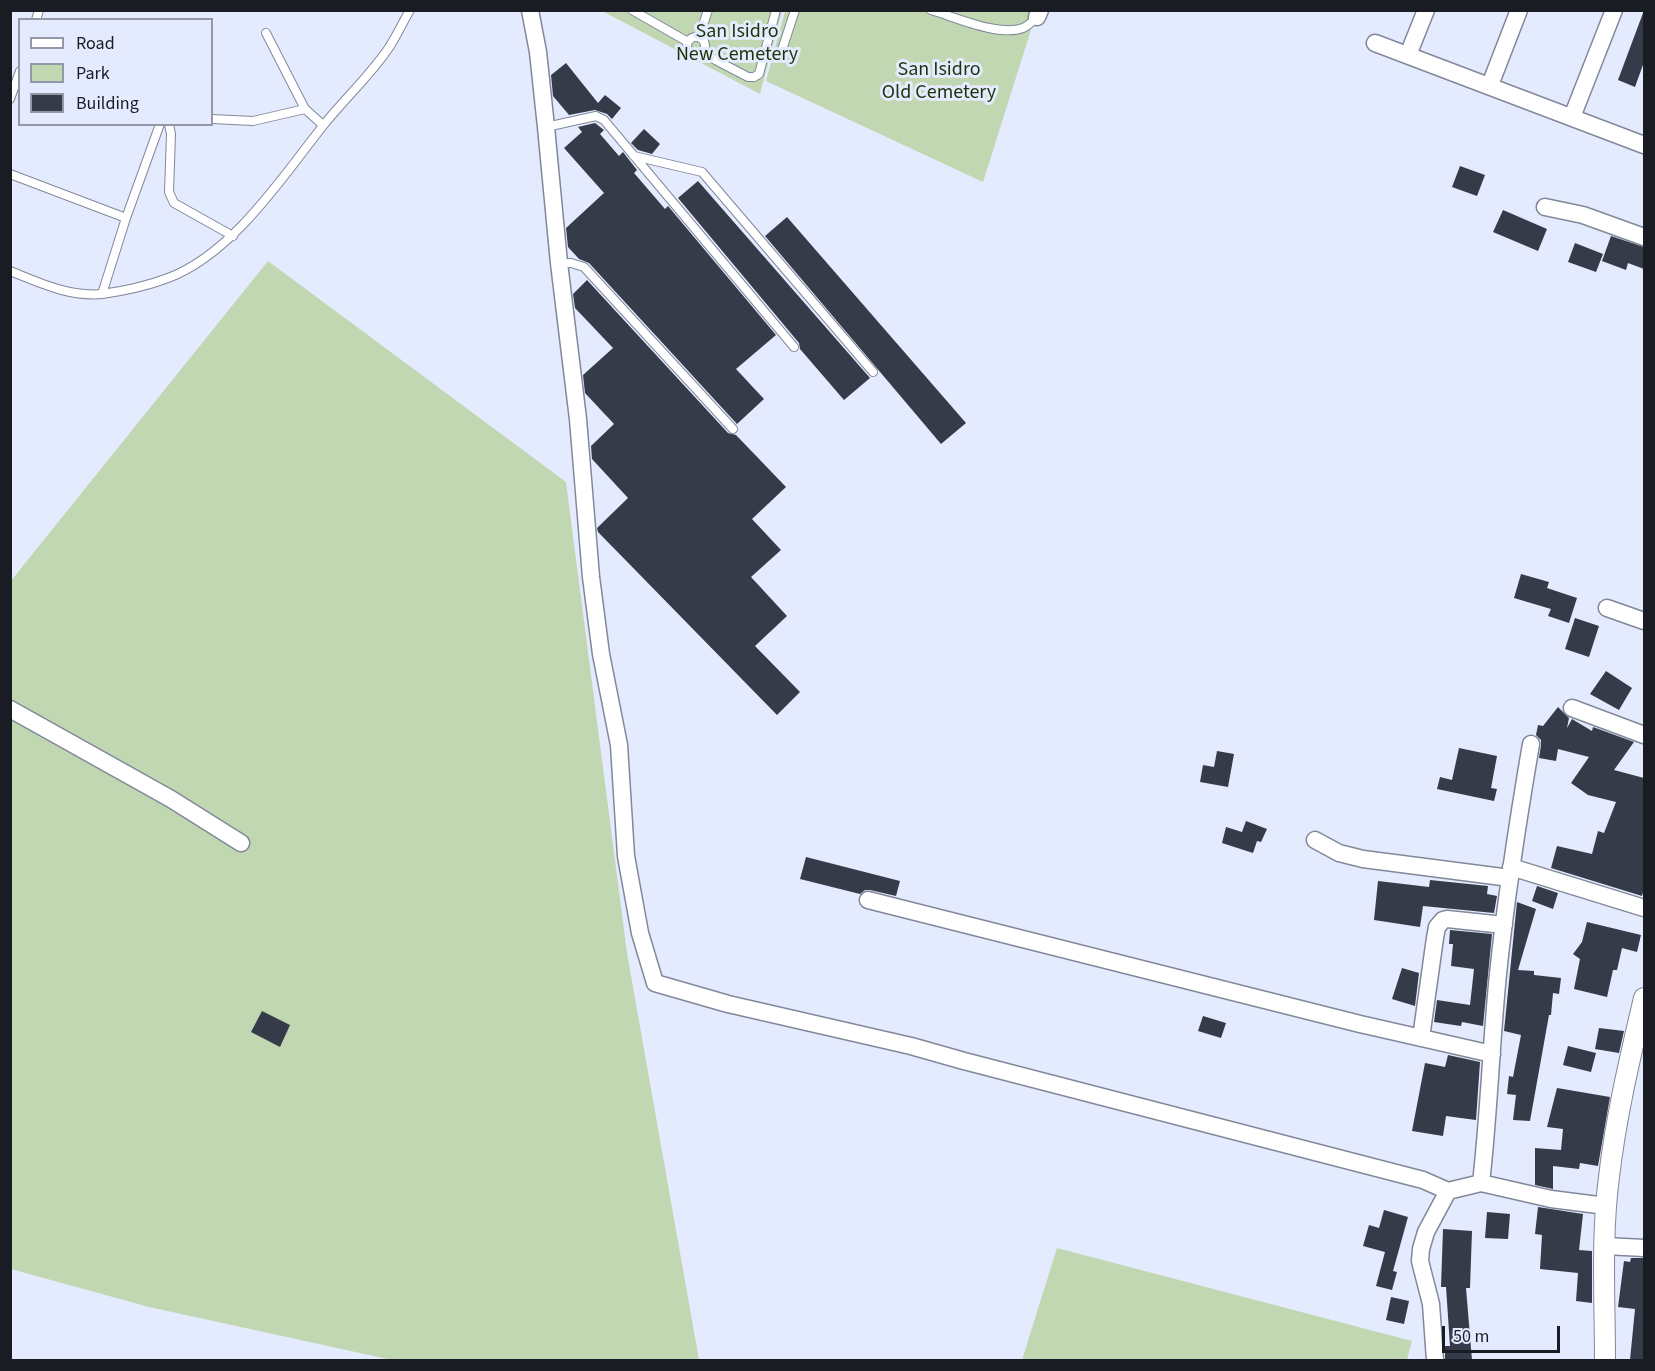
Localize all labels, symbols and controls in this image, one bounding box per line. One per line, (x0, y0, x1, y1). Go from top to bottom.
legend (18, 18, 213, 126)
park label: San Isidro New Cemetery (676, 21, 798, 68)
text: Road (76, 31, 115, 56)
park label: San Isidro Old Cemetery (882, 59, 996, 106)
text: Park (76, 61, 110, 86)
text: Building (76, 91, 139, 116)
scale bar (1445, 1314, 1564, 1352)
text: 50 m (1453, 1324, 1489, 1349)

